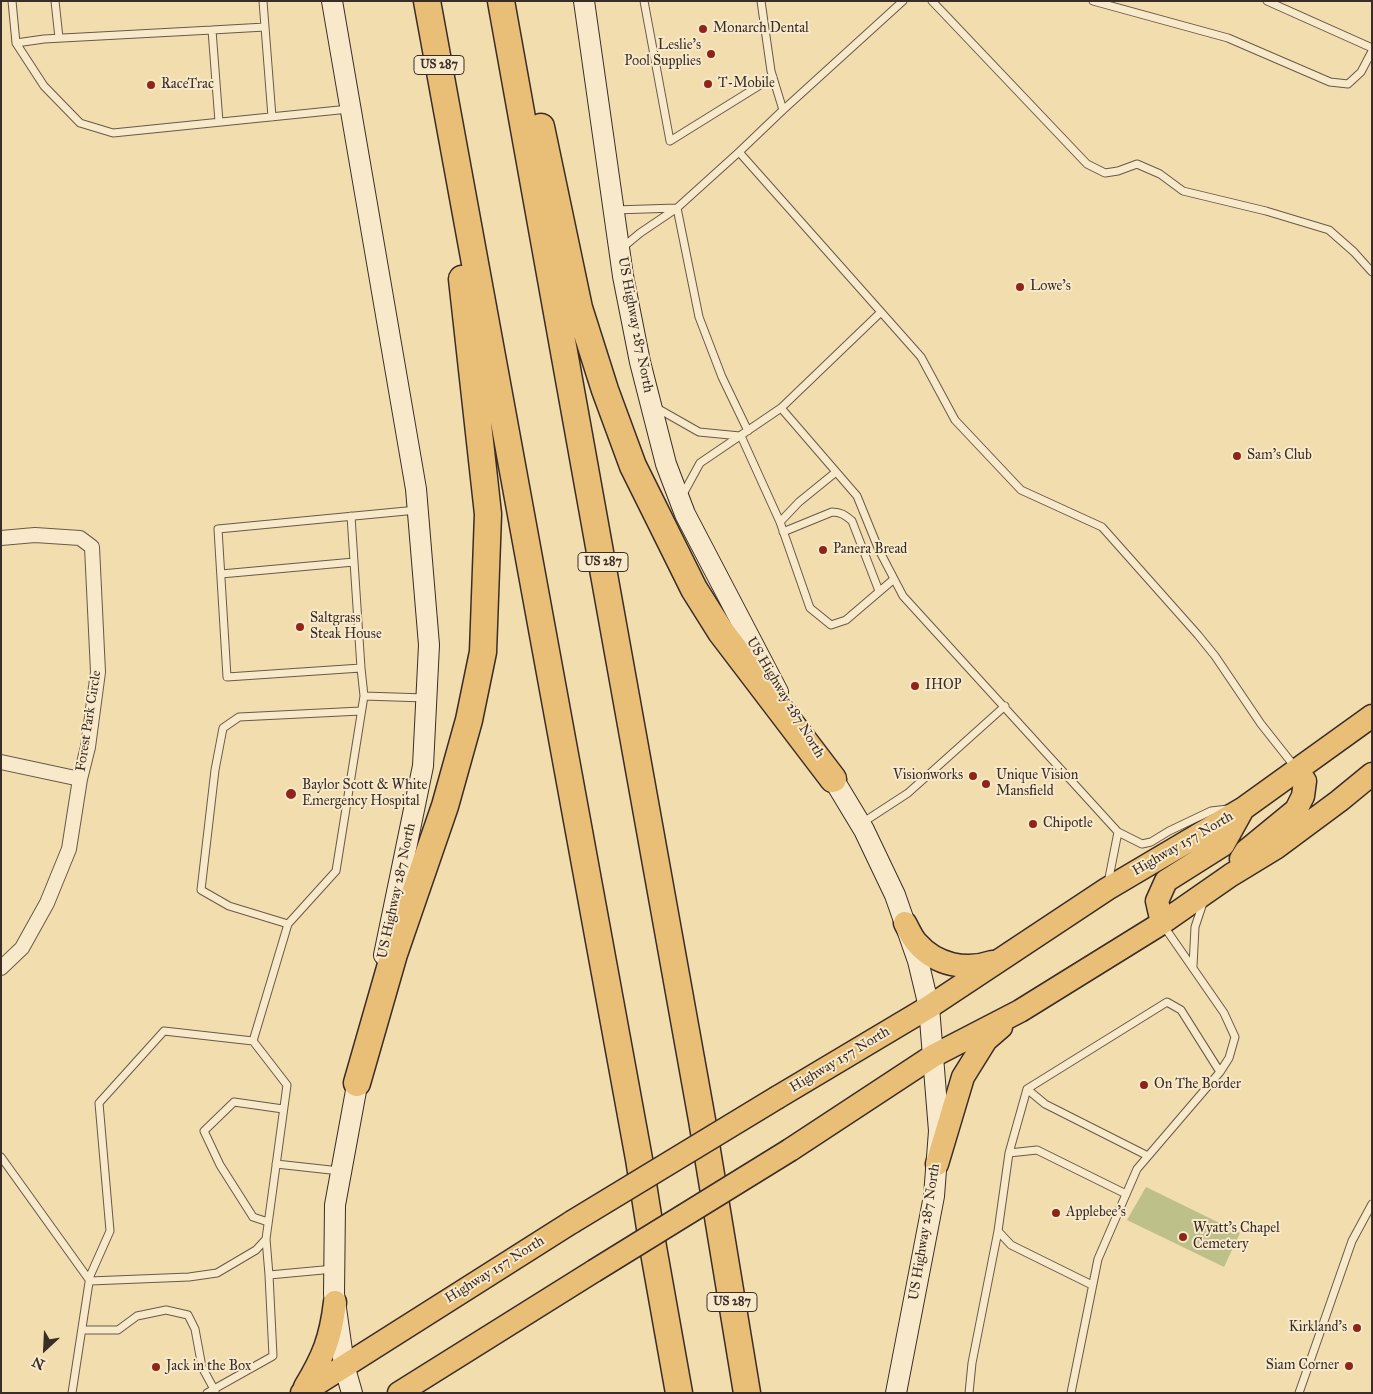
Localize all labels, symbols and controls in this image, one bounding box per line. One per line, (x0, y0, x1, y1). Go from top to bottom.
place label: Monarch Dental (713, 21, 809, 37)
marker: Monarch Dental (697, 23, 709, 35)
place label: Leslie's Pool Supplies (624, 38, 701, 70)
marker: Leslie's Pool Supplies (705, 48, 717, 60)
road number: US 287 (414, 56, 464, 74)
place label: T-Mobile (718, 76, 775, 92)
place label: RaceTrac (161, 77, 214, 93)
marker: T-Mobile (702, 78, 714, 90)
marker: RaceTrac (145, 79, 157, 91)
street label: US Highway 287 North (614, 256, 656, 394)
place label: Lowe's (1030, 279, 1071, 295)
marker: Lowe's (1014, 281, 1026, 293)
place label: Sam's Club (1247, 448, 1312, 464)
marker: Sam's Club (1231, 450, 1243, 462)
place label: Panera Bread (833, 542, 907, 558)
marker: Panera Bread (817, 544, 829, 556)
road number: US 287 (578, 552, 628, 572)
place label: Saltgrass Steak House (310, 611, 382, 644)
marker: Saltgrass Steak House (294, 621, 306, 633)
street label: US Highway 287 North (742, 634, 828, 762)
street label: Forest Park Circle (73, 669, 105, 773)
place label: IHOP (925, 678, 961, 694)
marker: IHOP (909, 680, 921, 692)
place label: Visionworks (893, 768, 963, 784)
place label: Unique Vision Mansfield (996, 768, 1078, 800)
marker: Visionworks (967, 770, 979, 782)
place label: Baylor Scott & White Emergency Hospital (302, 778, 427, 810)
marker: Unique Vision Mansfield (980, 778, 992, 790)
marker: Baylor Scott & White Emergency Hospital (284, 787, 298, 801)
street label: Highway 157 North (1130, 808, 1236, 880)
place label: Chipotle (1043, 816, 1093, 832)
marker: Chipotle (1027, 818, 1039, 830)
street label: US Highway 287 North (374, 822, 420, 960)
street label: Highway 157 North (787, 1024, 893, 1096)
place label: On The Border (1154, 1077, 1241, 1093)
marker: On The Border (1138, 1079, 1150, 1091)
street label: US Highway 287 North (906, 1162, 944, 1302)
place label: Applebee's (1066, 1205, 1126, 1221)
marker: Applebee's (1050, 1207, 1062, 1219)
place label: Wyatt's Chapel Cemetery (1193, 1221, 1280, 1254)
marker: Wyatt's Chapel Cemetery (1177, 1231, 1189, 1243)
street label: Highway 157 North (442, 1233, 548, 1307)
road number: US 287 (707, 1292, 757, 1311)
place label: Kirkland's (1289, 1320, 1347, 1336)
marker: Kirkland's (1351, 1322, 1363, 1334)
north arrow (20, 1324, 70, 1374)
text: N (29, 1353, 47, 1373)
place label: Siam Corner (1266, 1358, 1339, 1374)
place label: Jack in the Box (166, 1359, 251, 1375)
marker: Siam Corner (1343, 1360, 1355, 1372)
marker: Jack in the Box (150, 1361, 162, 1373)

